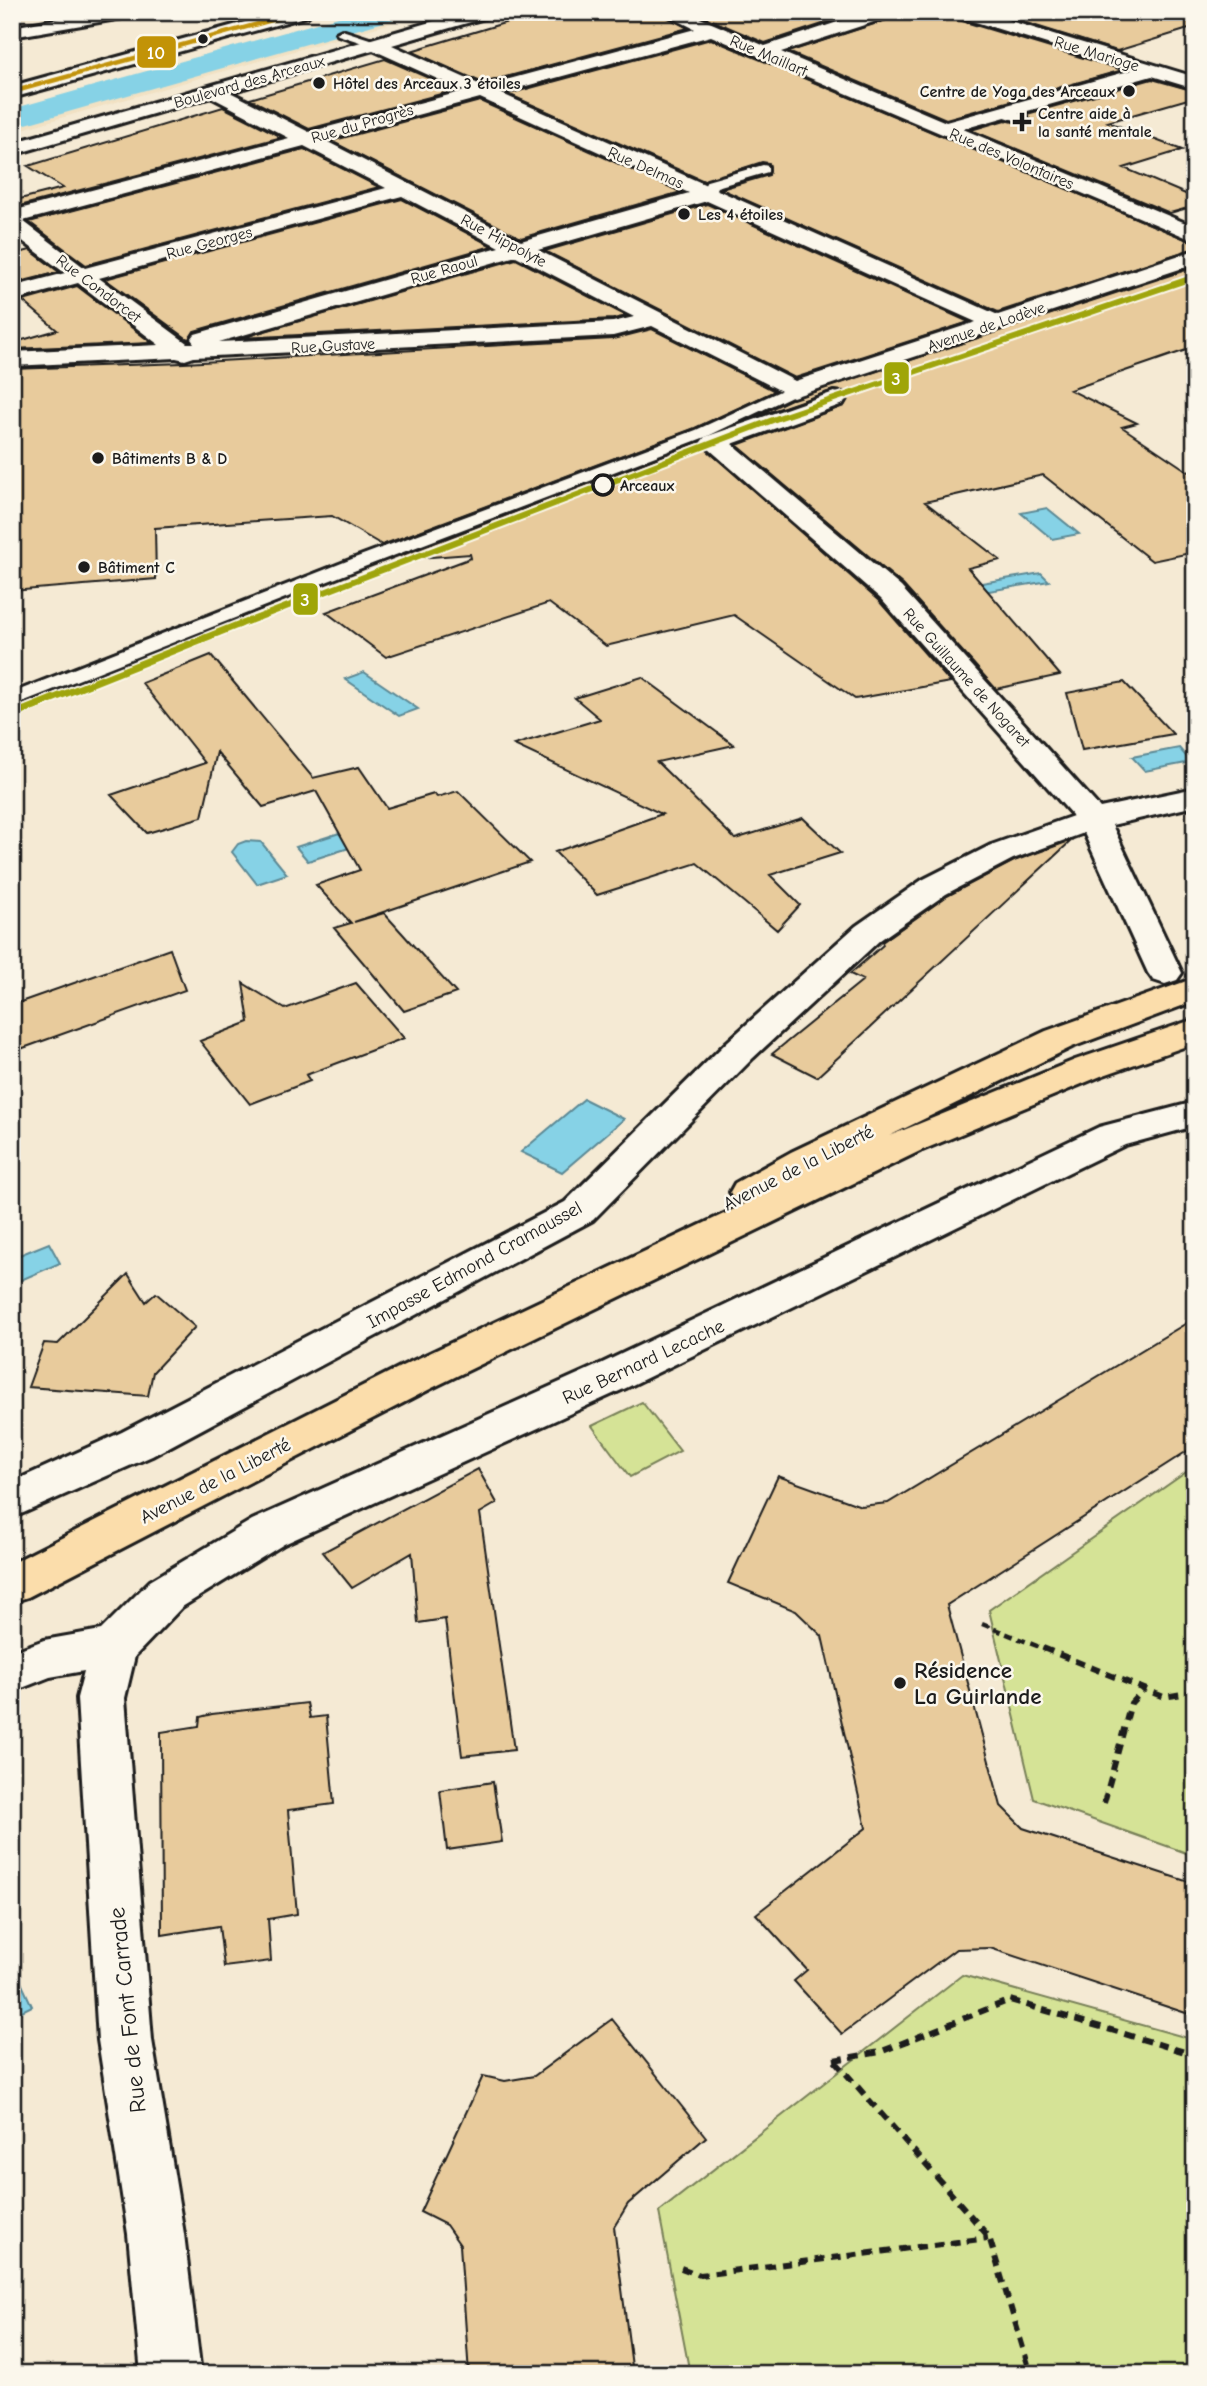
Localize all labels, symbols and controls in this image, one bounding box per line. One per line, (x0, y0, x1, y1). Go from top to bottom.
unlabelled marker (196, 32, 210, 46)
street label: Rue Maillart (727, 32, 811, 80)
street label: Rue Marioge (1052, 33, 1141, 75)
line badge: 10 (136, 35, 177, 69)
text: 10 (147, 42, 165, 64)
street label: Boulevard des Arceaux (172, 52, 327, 112)
marker: Hôtel des Arceaux 3 étoiles (311, 75, 327, 91)
place label: Hôtel des Arceaux 3 étoiles (333, 75, 521, 93)
place label: Centre de Yoga des Arceaux (920, 83, 1115, 101)
marker: Centre de Yoga des Arceaux (1121, 83, 1137, 99)
street label: Rue du Progrès (309, 101, 416, 147)
place label: Centre aide à la santé mentale (1038, 105, 1152, 141)
marker: Centre aide à la santé mentale (1012, 112, 1032, 132)
street label: Rue des Volontaires (947, 125, 1077, 193)
street label: Rue Delmas (605, 143, 686, 193)
marker: Les 4 étoiles (676, 206, 692, 222)
place label: Les 4 étoiles (698, 206, 783, 224)
street label: Rue Hippolyte (458, 211, 549, 271)
street label: Rue Georges (164, 223, 254, 263)
street label: Rue Condorcet (53, 251, 145, 327)
street label: Rue Raoul (409, 252, 480, 288)
street label: Avenue de Lodève (925, 298, 1047, 355)
street label: Rue Gustave (291, 335, 376, 357)
line badge: 3 (883, 361, 910, 395)
text: 3 (891, 368, 901, 390)
marker: Bâtiments B & D (90, 450, 106, 466)
place label: Bâtiments B & D (112, 450, 227, 468)
marker: Arceaux (592, 474, 614, 496)
place label: Arceaux (620, 477, 675, 495)
marker: Bâtiment C (76, 559, 92, 575)
place label: Bâtiment C (98, 559, 175, 577)
line badge: 3 (292, 582, 319, 616)
text: 3 (300, 589, 310, 611)
street label: Rue Guillaume de Nogaret (899, 605, 1034, 751)
street label: Avenue de la Liberté (720, 1120, 877, 1215)
street label: Impasse Edmond Cramaussel (363, 1197, 586, 1333)
street label: Rue Bernard Lecache (559, 1315, 728, 1409)
street label: Avenue de la Liberté (137, 1433, 294, 1528)
place label: Résidence La Guirlande (914, 1657, 1042, 1710)
marker: Résidence La Guirlande (892, 1675, 908, 1691)
street label: Rue de Font Carrade (103, 1906, 152, 2114)

